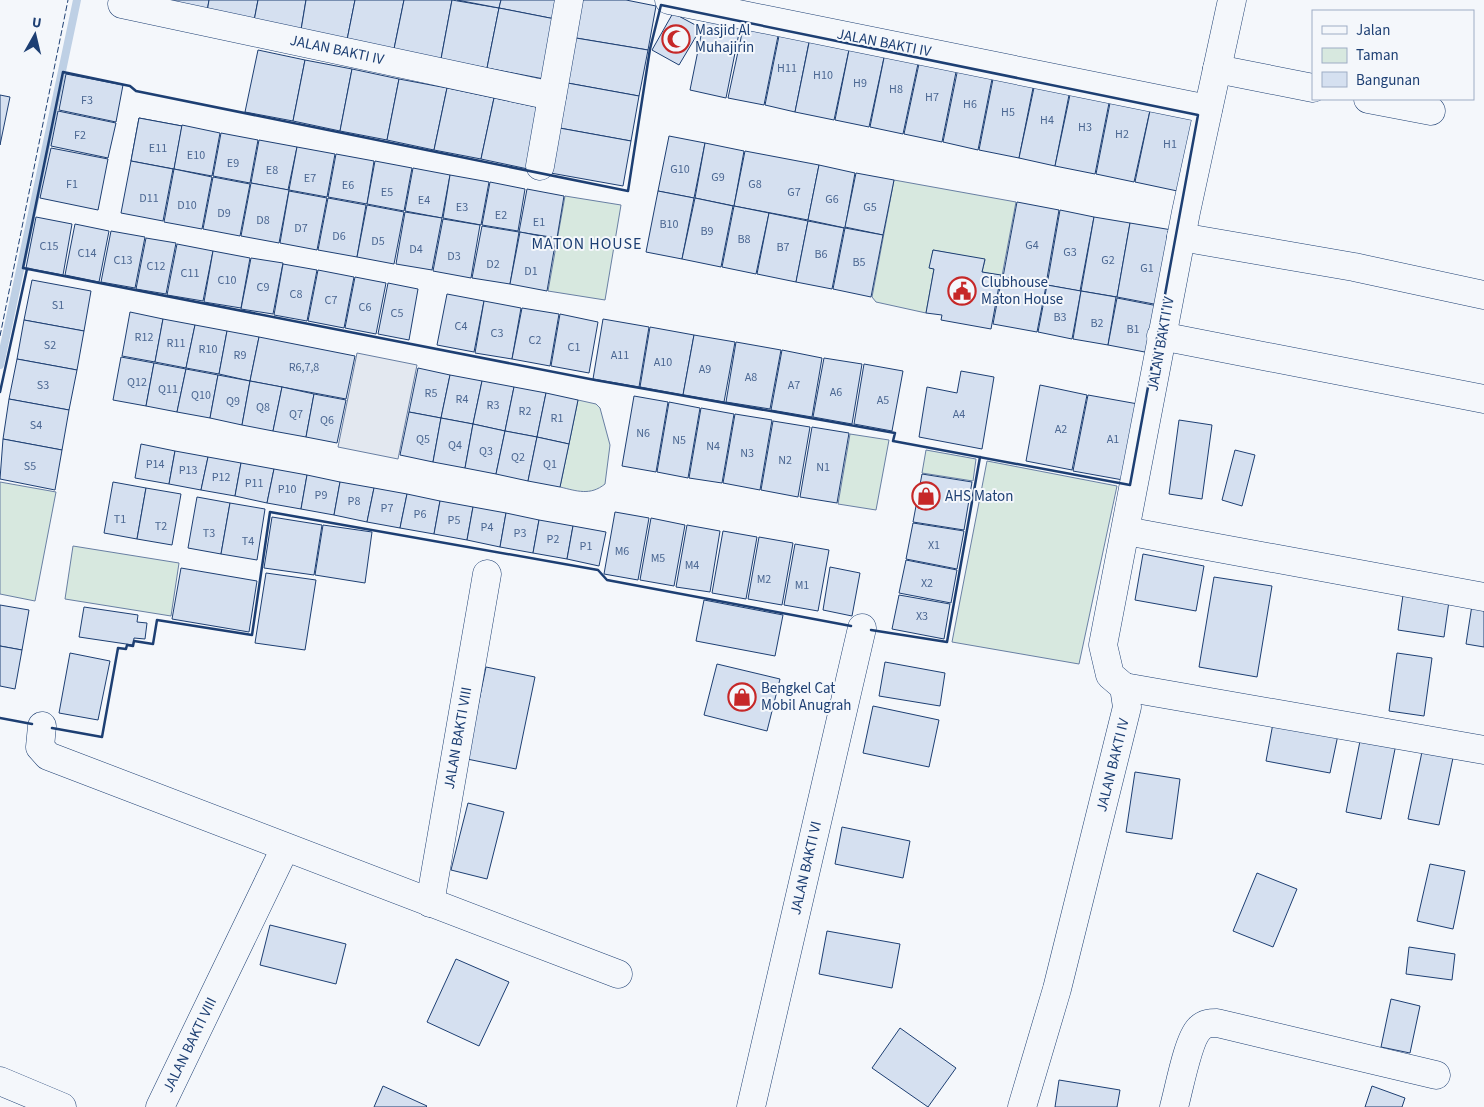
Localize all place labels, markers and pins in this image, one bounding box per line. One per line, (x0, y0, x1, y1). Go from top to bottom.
place label: Masjid Al Muhajirin (695, 20, 754, 58)
mosque icon: Masjid Al Muhajirin (661, 24, 691, 54)
place label: Clubhouse Maton House (981, 272, 1063, 310)
public building icon: Clubhouse Maton House (947, 276, 977, 306)
shop icon: AHS Maton (911, 481, 941, 511)
place label: AHS Maton (945, 486, 1013, 507)
place label: Bengkel Cat Mobil Anugrah (761, 678, 852, 716)
shop icon: Bengkel Cat Mobil Anugrah (727, 682, 757, 712)

